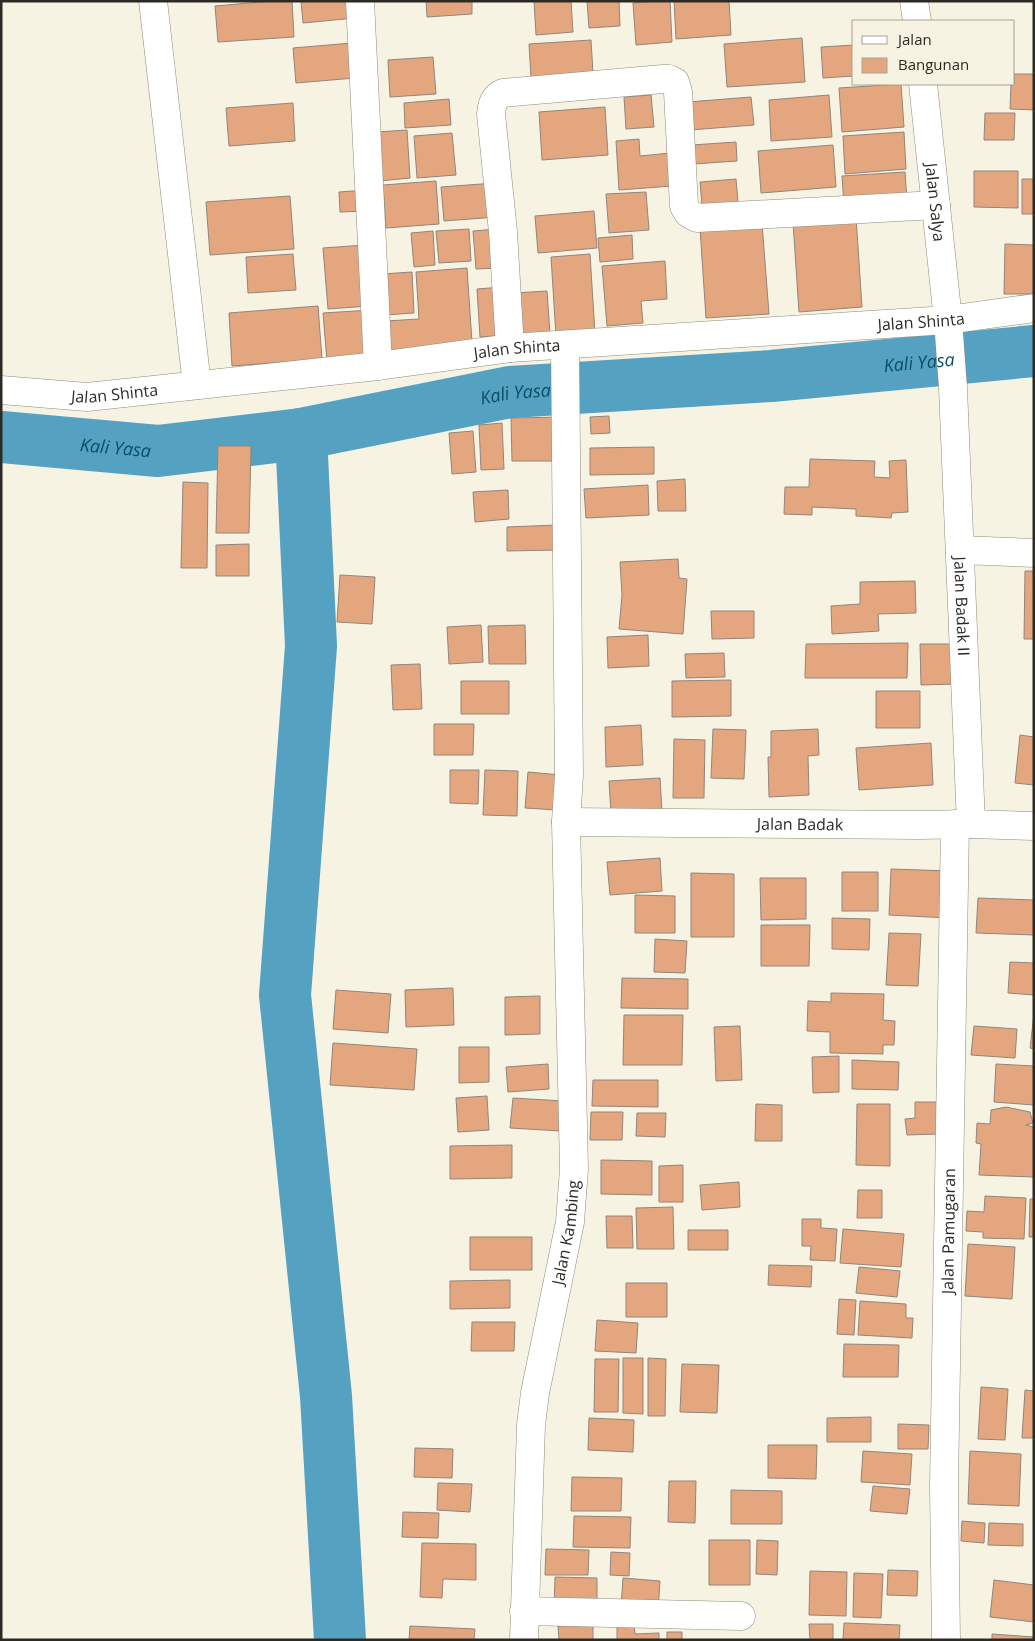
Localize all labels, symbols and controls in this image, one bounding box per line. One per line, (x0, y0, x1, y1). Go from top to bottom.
legend (852, 20, 1015, 85)
text: Jalan (896, 29, 932, 49)
text: Bangunan (898, 54, 969, 74)
street label: Jalan Salya (920, 160, 951, 243)
street label: Jalan Shinta (875, 307, 966, 336)
street label: Jalan Shinta (470, 334, 561, 364)
water label: Kali Yasa (882, 347, 956, 377)
water label: Kali Yasa (478, 378, 552, 410)
street label: Jalan Shinta (68, 379, 159, 408)
water label: Kali Yasa (79, 432, 152, 462)
street label: Jalan Badak II (949, 554, 975, 656)
street label: Jalan Badak (755, 813, 844, 835)
street label: Jalan Pamugaran (936, 1168, 960, 1296)
street label: Jalan Kambing (546, 1179, 584, 1289)

